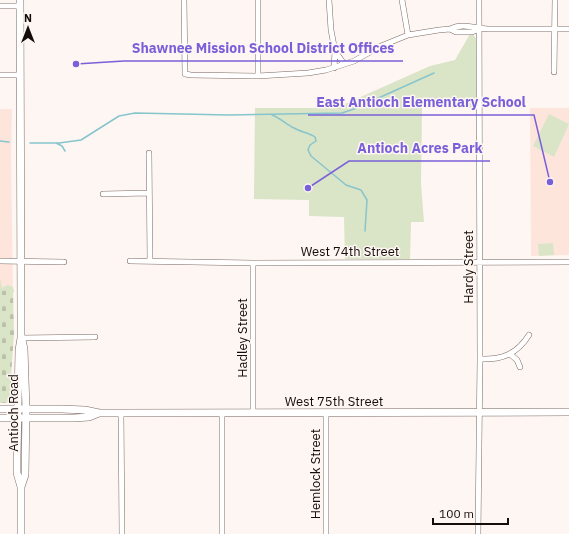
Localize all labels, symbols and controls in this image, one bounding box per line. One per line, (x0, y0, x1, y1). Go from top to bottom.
north arrow (8, 8, 48, 48)
text: N (24, 11, 32, 25)
callout: Shawnee Mission School District Offices (124, 35, 403, 61)
text: Shawnee Mission School District Offices (132, 39, 394, 57)
callout: East Antioch Elementary School (308, 89, 534, 115)
text: East Antioch Elementary School (316, 93, 526, 111)
callout: Antioch Acres Park (349, 135, 490, 161)
text: Antioch Acres Park (357, 139, 484, 157)
street label: Hardy Street (460, 230, 477, 304)
street label: West 74th Street (301, 243, 399, 260)
street label: Hadley Street (234, 298, 251, 378)
street label: Antioch Road (5, 374, 22, 452)
street label: West 75th Street (285, 393, 383, 410)
street label: Hemlock Street (307, 429, 324, 519)
scale bar (433, 500, 508, 526)
text: 100 m (439, 506, 474, 521)

